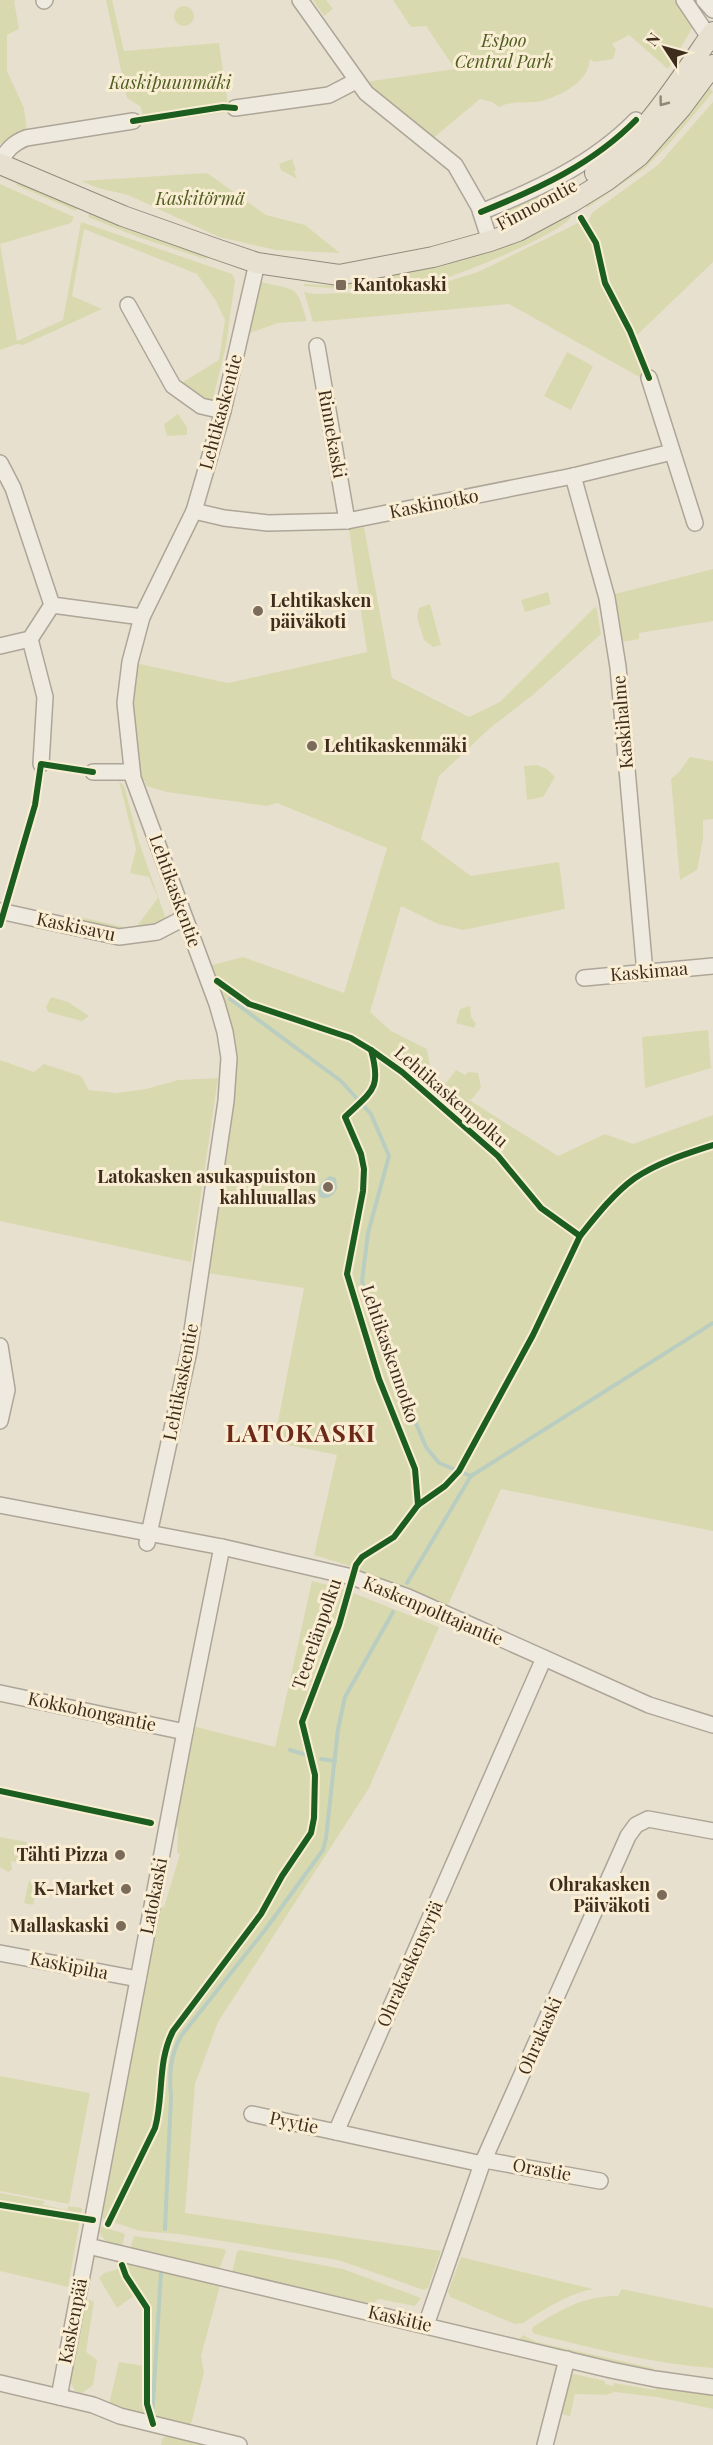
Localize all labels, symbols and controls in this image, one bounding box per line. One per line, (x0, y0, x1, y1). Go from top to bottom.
north arrow (635, 18, 695, 78)
park label: Espoo Central Park (455, 28, 553, 73)
text: N (641, 28, 665, 50)
park label: Kaskipuunmäki (108, 70, 232, 94)
one-way arrow (659, 95, 670, 106)
street label: Finnoontie (492, 173, 581, 235)
park label: Kaskitörmä (154, 186, 245, 210)
place label: Kantokaski (353, 272, 447, 296)
marker: Kantokaski (334, 278, 348, 292)
street label: Lehtikaskentie (193, 351, 247, 472)
street label: Rinnekaski (313, 388, 353, 480)
street label: Kaskinotko (387, 483, 481, 523)
place label: Lehtikasken päiväkoti (270, 588, 371, 633)
marker: Lehtikasken päiväkoti (251, 604, 265, 618)
street label: Kaskihalme (606, 674, 638, 770)
place label: Lehtikaskenmäki (324, 733, 467, 757)
marker: Lehtikaskenmäki (305, 739, 319, 753)
street label: Lehtikaskentie (144, 831, 208, 951)
street label: Kaskisavu (35, 906, 118, 946)
street label: Kaskimaa (609, 956, 689, 986)
street label: Lehtikaskenpolku (390, 1040, 514, 1153)
place label: Latokasken asukaspuiston kahluuallas (97, 1164, 316, 1209)
marker: Latokasken asukaspuiston kahluuallas (321, 1180, 335, 1194)
street label: Lehtikaskennotko (356, 1282, 426, 1426)
street label: Lehtikaskentie (157, 1321, 203, 1442)
district label: LATOKASKI (226, 1416, 376, 1448)
street label: Kaskenpolttajantie (360, 1570, 507, 1650)
street label: Teerelänpolku (286, 1574, 346, 1692)
street label: Kokkohongantie (26, 1686, 159, 1736)
place label: Tähti Pizza (16, 1842, 109, 1866)
marker: Tähti Pizza (113, 1848, 127, 1862)
street label: Latokaski (134, 1855, 172, 1936)
place label: Ohrakasken Päiväkoti (549, 1872, 650, 1917)
place label: K-Market (34, 1876, 115, 1900)
marker: K-Market (119, 1882, 133, 1896)
marker: Ohrakasken Päiväkoti (655, 1888, 669, 1902)
street label: Ohrakaskensyrjä (371, 1897, 448, 2030)
place label: Mallaskaski (10, 1913, 109, 1937)
marker: Mallaskaski (114, 1919, 128, 1933)
street label: Kaskipiha (28, 1946, 110, 1984)
street label: Ohrakaski (511, 1993, 567, 2078)
street label: Pyytie (268, 2105, 321, 2139)
street label: Orastie (511, 2152, 573, 2186)
street label: Kaskenpää (52, 2276, 92, 2366)
street label: Kaskitie (366, 2299, 434, 2337)

